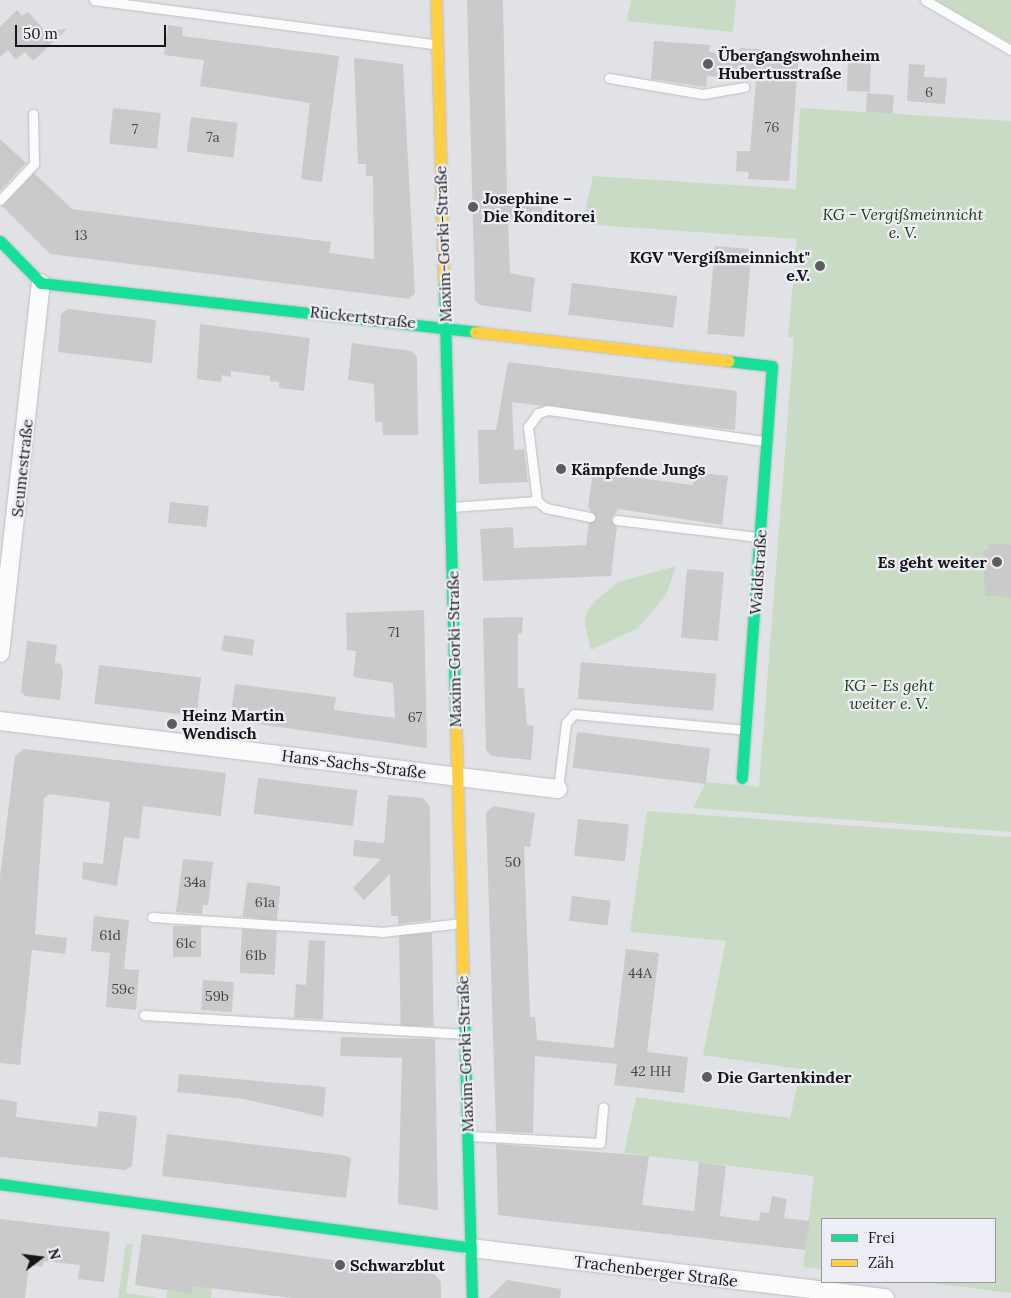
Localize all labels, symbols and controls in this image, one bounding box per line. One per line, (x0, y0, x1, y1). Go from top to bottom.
scale bar (18, 15, 169, 47)
text: 50 m (23, 24, 58, 43)
place label: Übergangswohnheim Hubertusstraße (718, 45, 880, 83)
marker: Übergangswohnheim Hubertusstraße (702, 58, 714, 70)
house number: 6 (925, 84, 933, 100)
house number: 76 (765, 119, 779, 135)
house number: 7 (132, 121, 138, 137)
house number: 7a (206, 129, 220, 145)
street label: Maxim-Gorki-Straße (431, 165, 455, 323)
place label: Josephine – Die Konditorei (483, 188, 595, 226)
marker: Josephine – Die Konditorei (467, 201, 479, 213)
park label: KG - Vergißmeinnicht e. V. (823, 204, 983, 242)
house number: 13 (75, 227, 87, 243)
place label: KGV "Vergißmeinnicht" e.V. (629, 247, 810, 285)
marker: KGV "Vergißmeinnicht" e.V. (814, 260, 826, 272)
street label: Rückertstraße (309, 302, 417, 332)
street label: Seumestraße (7, 418, 37, 518)
place label: Kämpfende Jungs (571, 459, 705, 479)
marker: Kämpfende Jungs (555, 463, 567, 475)
street label: Waldstraße (745, 529, 771, 615)
place label: Es geht weiter (878, 552, 987, 572)
marker: Es geht weiter (991, 556, 1003, 568)
street label: Maxim-Gorki-Straße (443, 570, 465, 728)
house number: 71 (388, 624, 400, 640)
park label: KG - Es geht weiter e. V. (844, 675, 934, 713)
place label: Heinz Martin Wendisch (182, 705, 285, 743)
house number: 67 (408, 709, 422, 725)
marker: Heinz Martin Wendisch (166, 718, 178, 730)
street label: Hans-Sachs-Straße (281, 746, 427, 782)
house number: 50 (505, 854, 521, 870)
house number: 34a (184, 874, 206, 890)
house number: 61a (255, 894, 275, 910)
house number: 61d (99, 927, 121, 943)
house number: 61c (176, 935, 196, 951)
house number: 61b (245, 947, 267, 963)
house number: 44A (628, 965, 652, 981)
street label: Maxim-Gorki-Straße (453, 975, 477, 1133)
house number: 59c (111, 981, 135, 997)
house number: 59b (205, 988, 229, 1004)
house number: 42 HH (631, 1063, 671, 1079)
place label: Die Gartenkinder (717, 1067, 851, 1087)
marker: Die Gartenkinder (701, 1071, 713, 1083)
legend (821, 1218, 996, 1283)
text: Frei (868, 1228, 895, 1247)
north arrow (15, 1233, 65, 1283)
text: N (44, 1247, 65, 1262)
street label: Trachenberger Straße (573, 1251, 739, 1291)
text: Zäh (868, 1253, 894, 1272)
place label: Schwarzblut (350, 1255, 445, 1275)
marker: Schwarzblut (334, 1259, 346, 1271)

